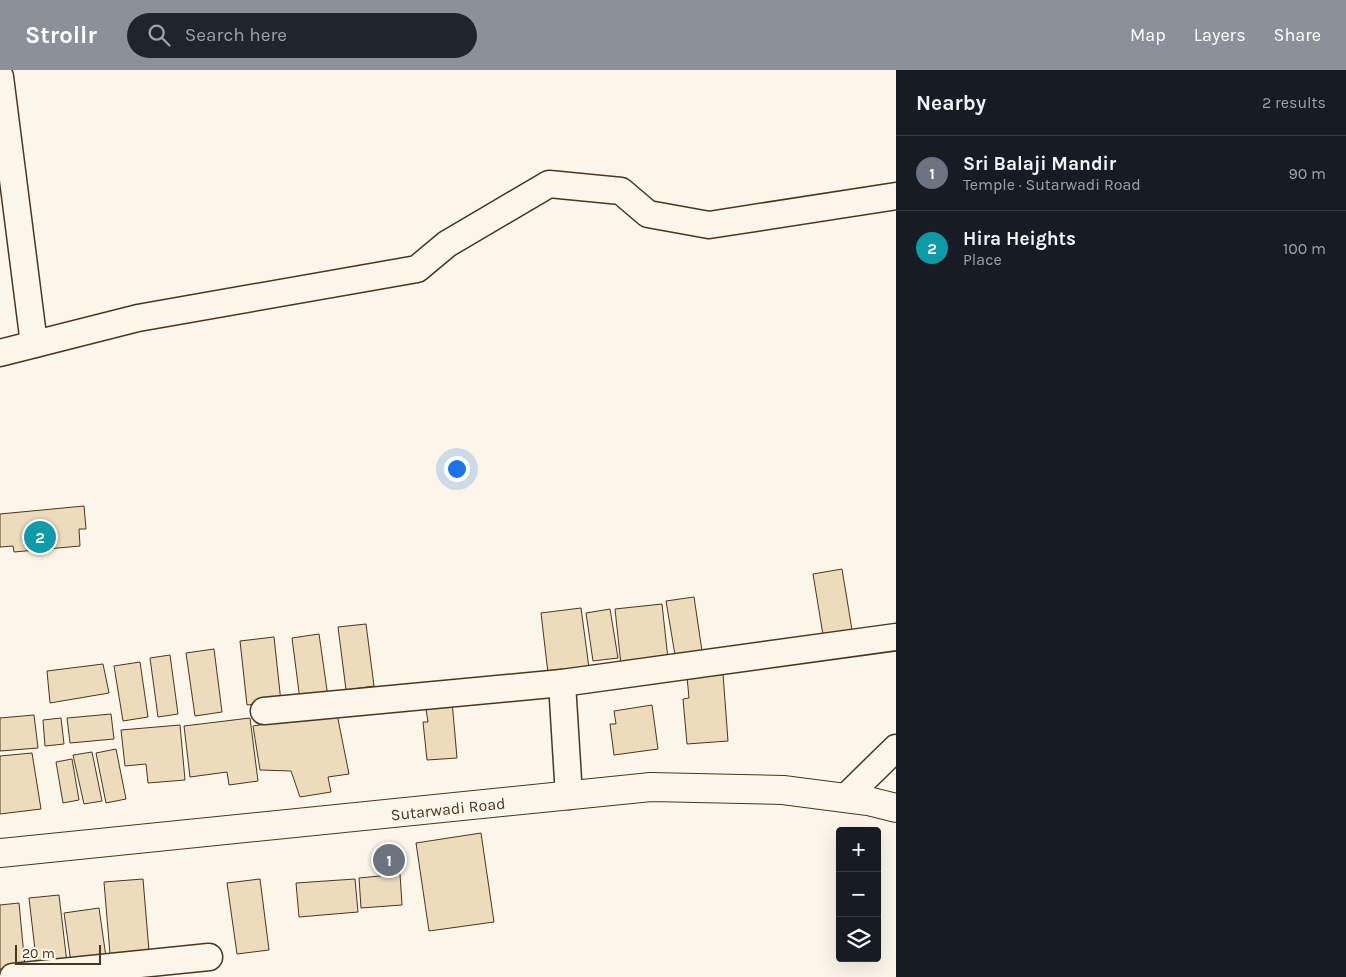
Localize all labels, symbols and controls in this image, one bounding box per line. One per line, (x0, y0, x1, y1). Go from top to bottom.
search box (127, 13, 477, 58)
text: Strollr (25, 21, 97, 49)
icon: search (145, 21, 173, 49)
text: Search here (185, 24, 287, 46)
text: Map (1130, 24, 1166, 46)
text: Layers (1194, 24, 1246, 46)
text: Share (1274, 24, 1321, 46)
text: Nearby (916, 91, 986, 115)
text: 2 results (1262, 93, 1326, 112)
text: Sri Balaji Mandir (963, 153, 1116, 175)
text: 1 (929, 164, 935, 183)
text: 90 m (1288, 164, 1326, 183)
text: Temple · Sutarwadi Road (963, 175, 1141, 194)
text: Hira Heights (963, 228, 1076, 250)
text: 2 (927, 239, 937, 258)
text: 100 m (1283, 239, 1326, 258)
text: Place (963, 250, 1002, 269)
your location (444, 456, 470, 482)
pin: 2 (24, 518, 56, 556)
street label: Sutarwadi Road (390, 794, 506, 824)
map controls (836, 827, 881, 962)
button: + (836, 827, 881, 872)
pin: 1 (373, 841, 405, 879)
button: − (836, 872, 881, 917)
button: layers (836, 917, 881, 962)
scale bar (15, 942, 101, 965)
text: 20 m (22, 945, 55, 962)

